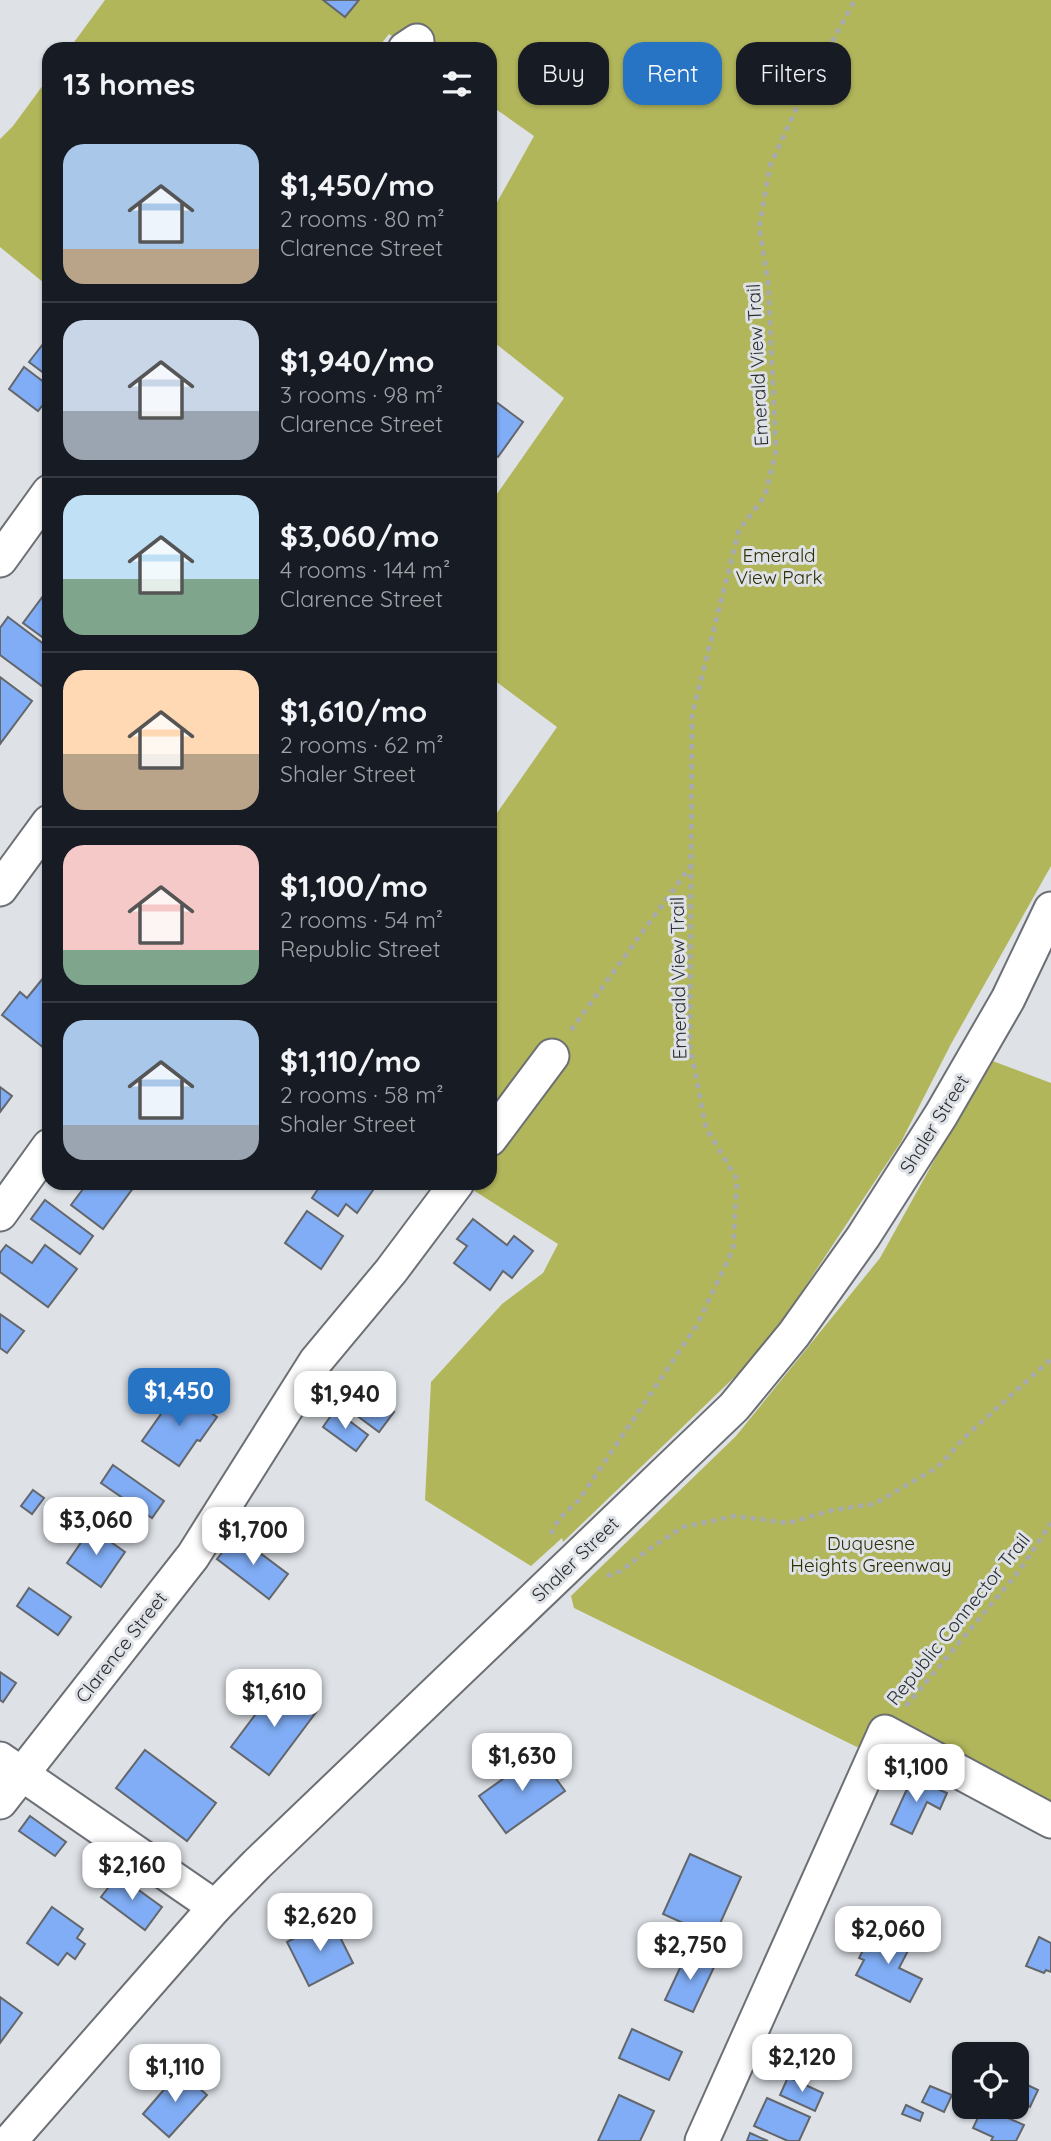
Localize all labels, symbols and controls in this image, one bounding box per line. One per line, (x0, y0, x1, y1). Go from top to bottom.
chip: Buy (518, 42, 609, 105)
chip: Rent (623, 42, 722, 105)
chip: Filters (736, 42, 851, 105)
text: 13 homes (63, 65, 195, 103)
icon: filters (438, 65, 476, 103)
text: $1,450/mo (280, 166, 435, 204)
icon: home (119, 172, 203, 256)
text: 2 rooms · 80 m² (280, 204, 445, 233)
text: Clarence Street (280, 233, 443, 262)
street label: Emerald View Trail (741, 283, 773, 447)
text: $1,940/mo (280, 342, 434, 380)
icon: home (119, 348, 203, 432)
text: 3 rooms · 98 m² (280, 380, 443, 409)
text: Clarence Street (280, 409, 443, 438)
text: $3,060/mo (280, 517, 439, 555)
icon: home (119, 523, 203, 607)
park label: Emerald View Park (735, 543, 823, 589)
text: 4 rooms · 144 m² (280, 555, 450, 584)
text: Clarence Street (280, 584, 443, 613)
text: $1,610/mo (280, 692, 427, 730)
icon: home (119, 698, 203, 782)
text: 2 rooms · 62 m² (280, 730, 444, 759)
text: Shaler Street (280, 759, 416, 788)
text: $1,100/mo (280, 867, 428, 905)
icon: home (119, 873, 203, 957)
street label: Emerald View Trail (665, 896, 691, 1060)
text: 2 rooms · 54 m² (280, 905, 443, 934)
text: Republic Street (280, 934, 441, 963)
text: $1,110/mo (280, 1042, 421, 1080)
icon: home (119, 1048, 203, 1132)
street label: Shaler Street (894, 1070, 974, 1178)
text: 2 rooms · 58 m² (280, 1080, 443, 1109)
text: Shaler Street (280, 1109, 416, 1138)
pin: $1,450 (122, 1368, 236, 1428)
pin: $1,940 (288, 1372, 402, 1431)
text: $1,450 (144, 1376, 214, 1405)
text: $1,940 (310, 1379, 380, 1408)
pin: $3,060 (39, 1498, 153, 1557)
text: $3,060 (59, 1505, 133, 1534)
pin: $1,700 (196, 1508, 310, 1567)
street label: Shaler Street (526, 1511, 624, 1607)
text: $1,700 (218, 1515, 288, 1544)
street label: Republic Connector Trail (881, 1528, 1035, 1710)
park label: Duquesne Heights Greenway (790, 1531, 952, 1577)
street label: Clarence Street (70, 1587, 172, 1707)
pin: $1,610 (217, 1670, 331, 1729)
text: $1,610 (242, 1677, 306, 1706)
pin: $1,630 (465, 1734, 579, 1793)
text: $1,630 (488, 1741, 556, 1770)
pin: $1,100 (859, 1744, 973, 1804)
text: $1,100 (884, 1752, 948, 1781)
pin: $2,160 (75, 1842, 189, 1902)
text: $2,160 (98, 1850, 166, 1879)
pin: $2,620 (263, 1894, 377, 1953)
text: $2,620 (283, 1901, 357, 1930)
pin: $2,060 (831, 1906, 945, 1966)
text: $2,060 (851, 1914, 925, 1943)
pin: $2,750 (633, 1923, 747, 1982)
text: $2,750 (653, 1930, 727, 1959)
pin: $2,120 (745, 2035, 859, 2094)
text: $2,120 (768, 2042, 836, 2071)
map controls (952, 2042, 1029, 2119)
button: locate (952, 2042, 1029, 2119)
pin: $1,110 (118, 2044, 232, 2104)
text: $1,110 (145, 2052, 205, 2081)

